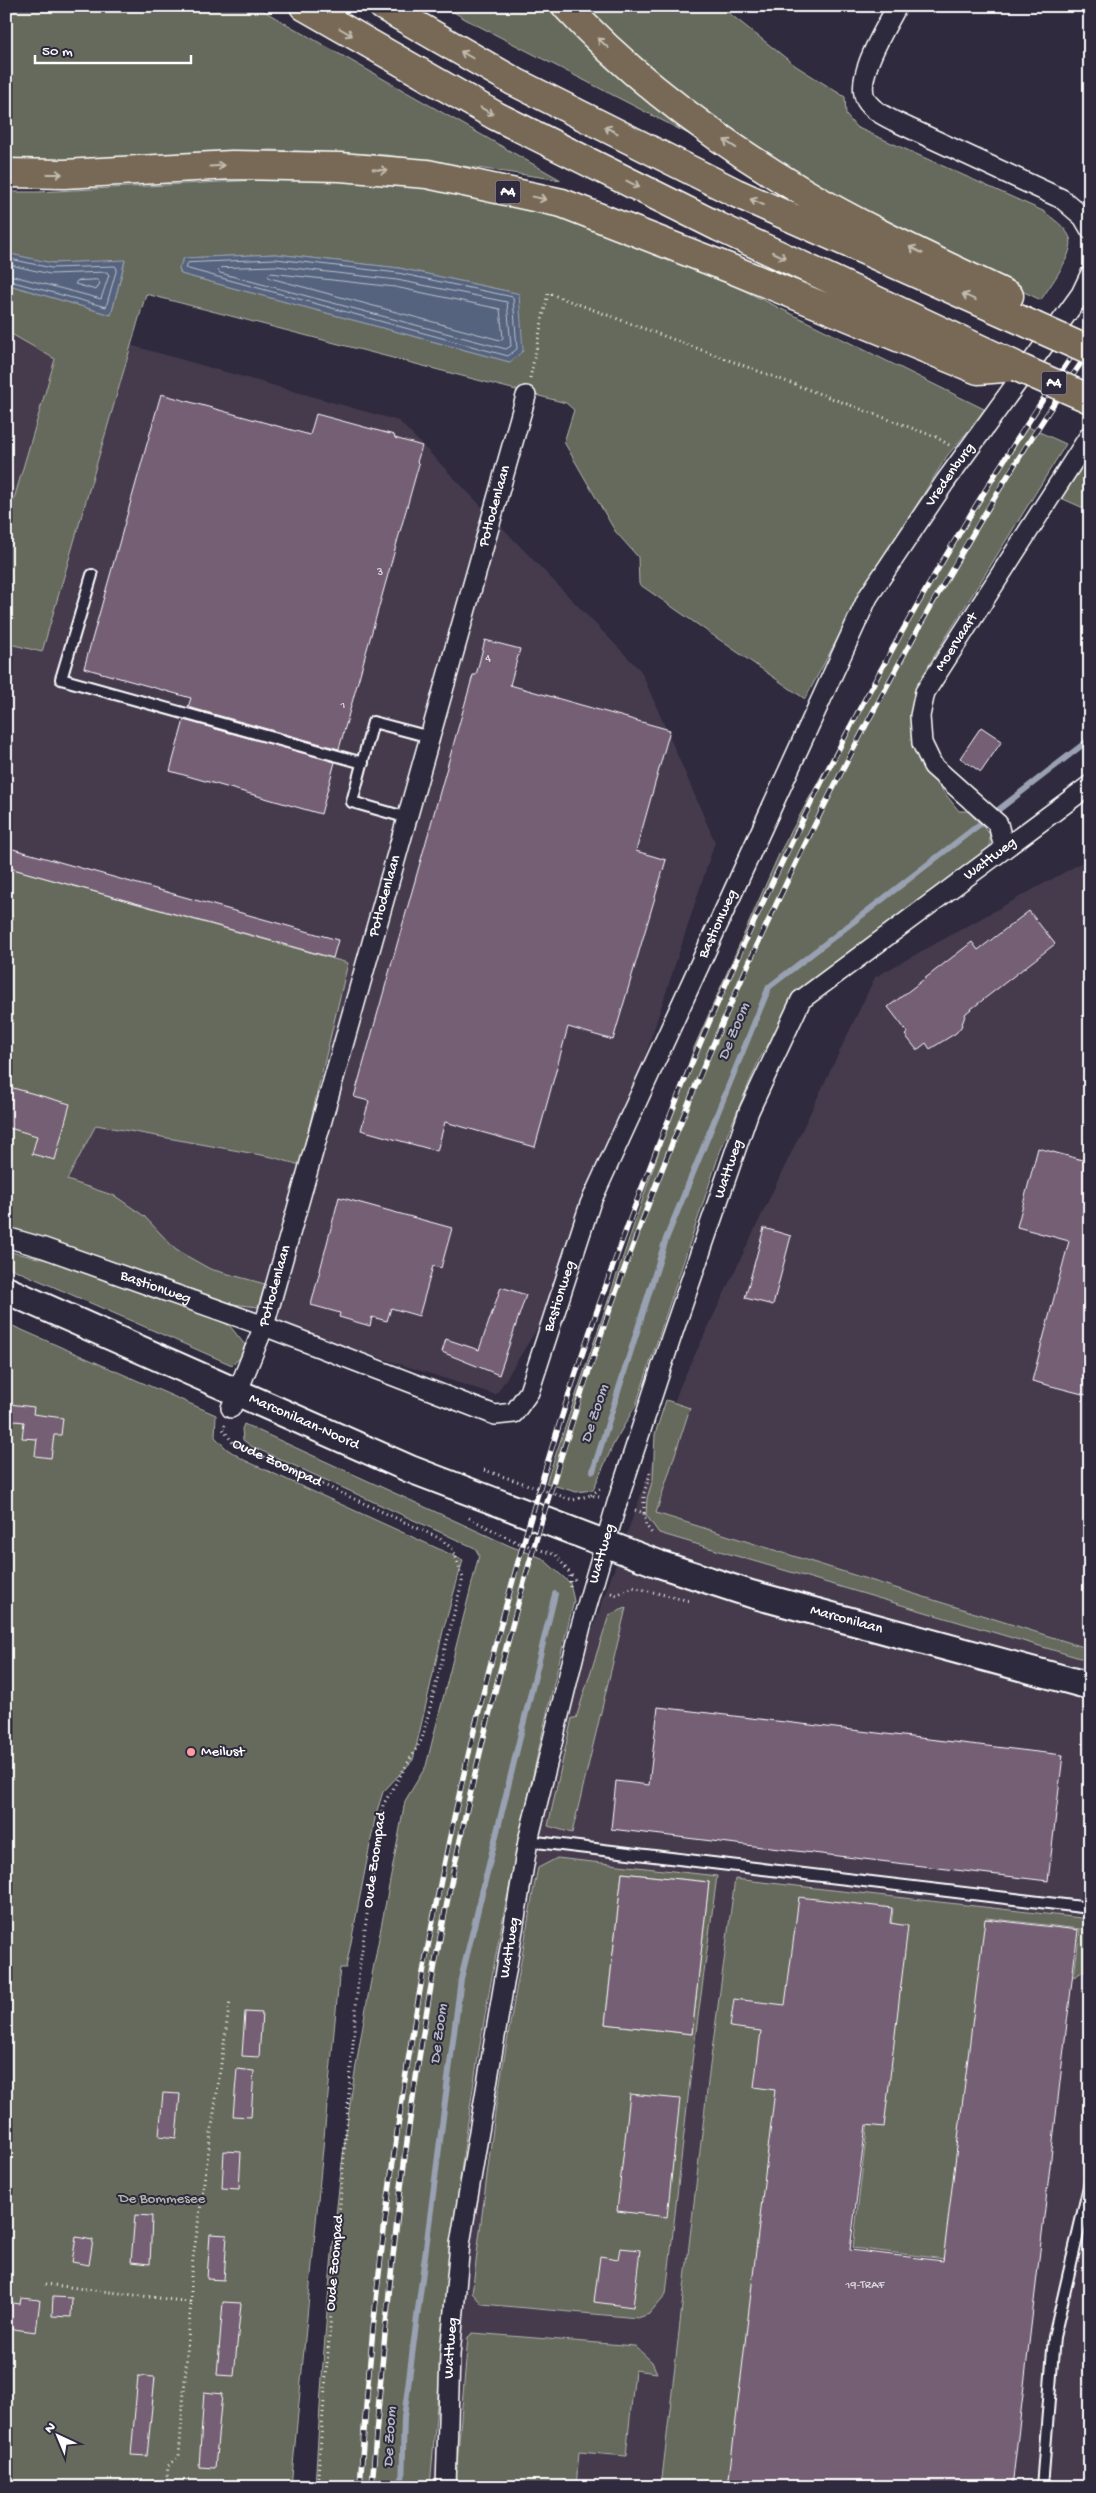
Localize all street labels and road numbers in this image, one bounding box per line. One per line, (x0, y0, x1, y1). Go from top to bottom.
road number: A4 (496, 180, 520, 203)
road number: A4 (1042, 372, 1066, 394)
street label: Vredenburg (921, 440, 979, 511)
street label: Potlodenlaan (475, 463, 515, 550)
street label: Moervaart (932, 608, 983, 675)
street label: Wattweg (960, 834, 1020, 885)
street label: Potlodenlaan (365, 853, 405, 940)
street label: Bastionweg (694, 887, 742, 962)
street label: Wattweg (711, 1137, 747, 1201)
street label: Potlodenlaan (255, 1243, 295, 1330)
street label: Bastionweg (540, 1258, 580, 1335)
street label: Bastionweg (117, 1266, 193, 1308)
street label: Marconilaan-Noord (246, 1390, 363, 1455)
street label: Oude Zoompad (229, 1435, 326, 1492)
street label: Wattweg (585, 1522, 619, 1586)
street label: Marconilaan (808, 1601, 885, 1638)
street label: Oude Zoompad (359, 1810, 391, 1909)
street label: Wattweg (496, 1916, 524, 1979)
street label: Oude Zoompad (322, 2213, 348, 2312)
street label: Wattweg (440, 2317, 462, 2379)

